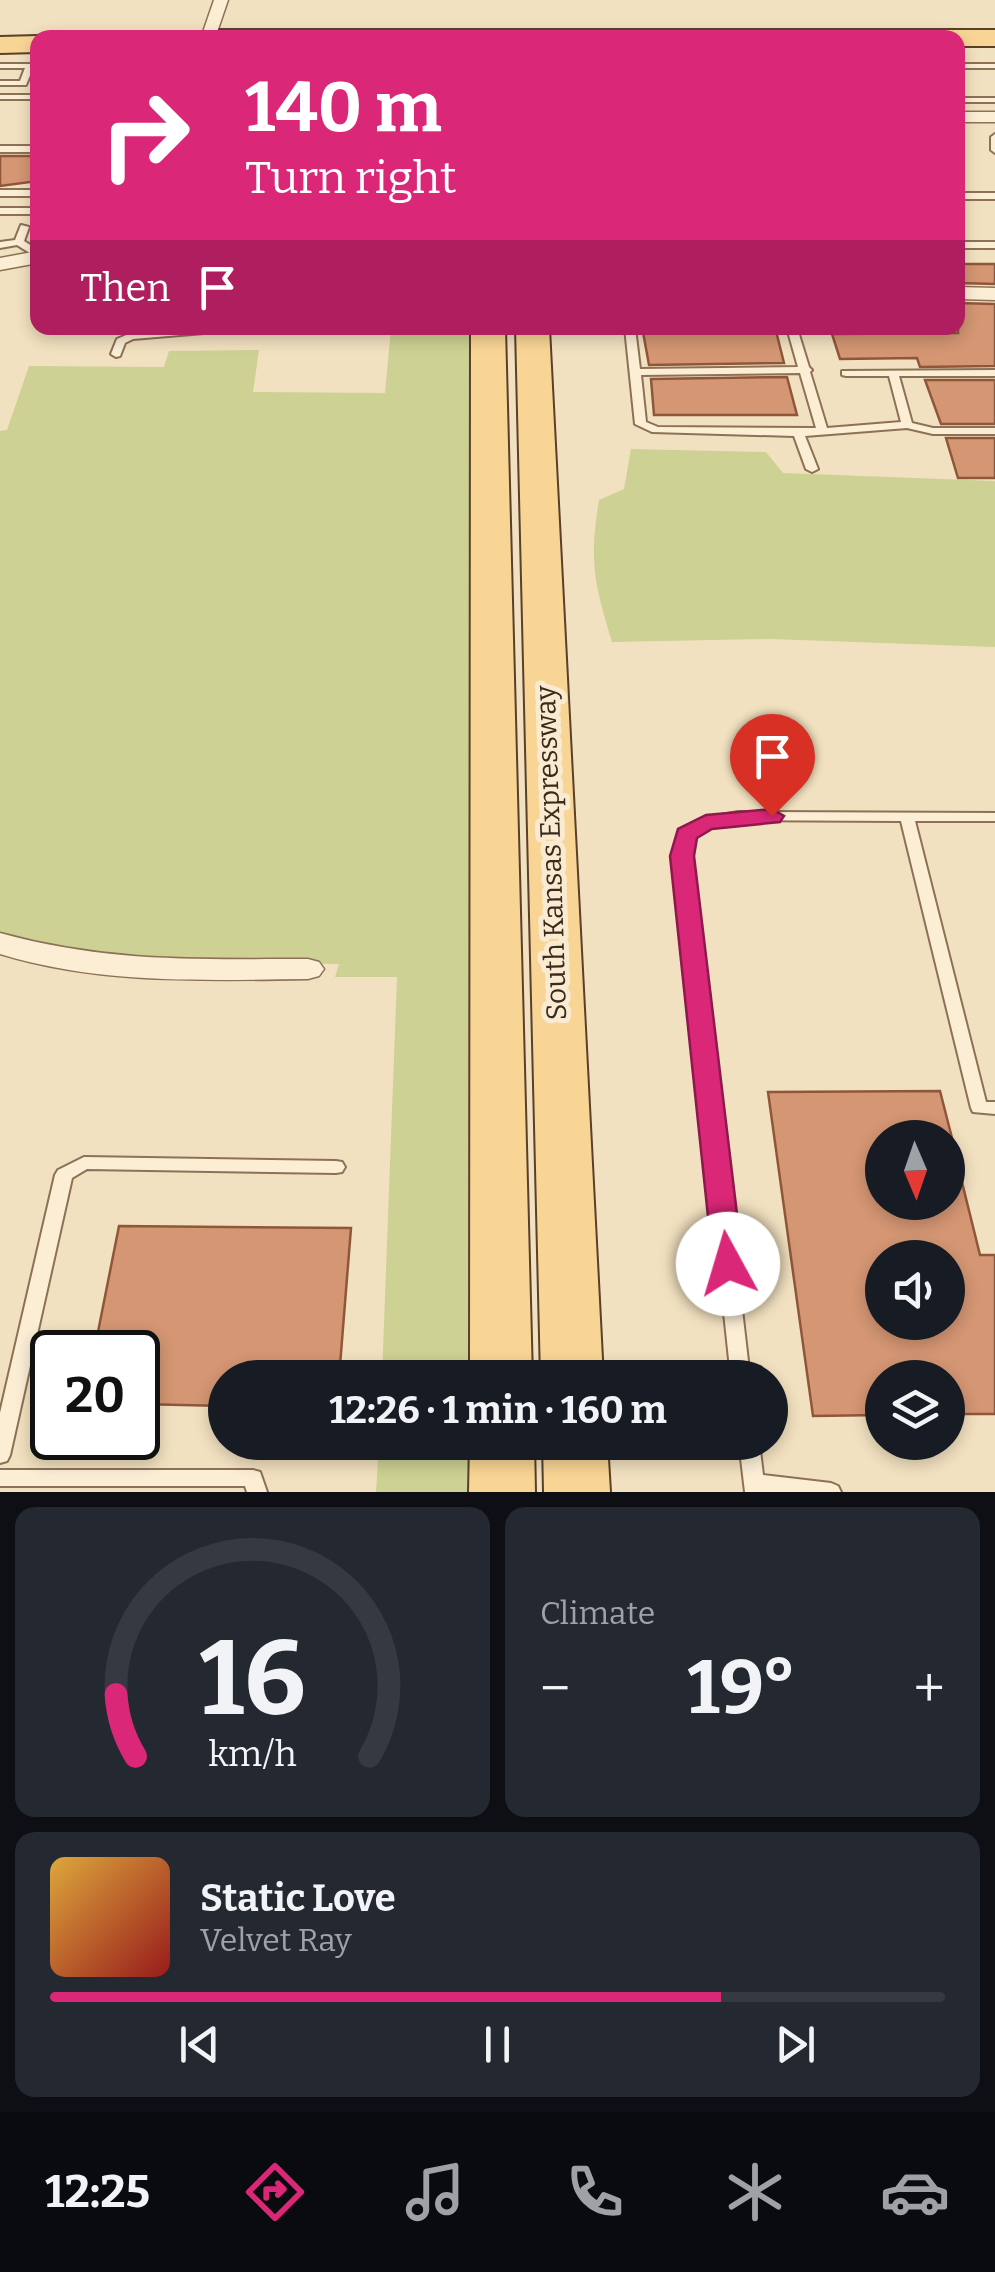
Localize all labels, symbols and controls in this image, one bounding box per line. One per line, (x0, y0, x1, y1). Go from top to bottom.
text: 140 m (245, 66, 442, 150)
icon: right (80, 70, 210, 200)
text: Turn right (245, 151, 457, 205)
icon: arrive (190, 260, 245, 315)
text: Then (80, 265, 170, 311)
street label: South Kansas Expressway (529, 685, 573, 1021)
pin (730, 714, 815, 817)
icon: arrive (745, 729, 800, 784)
north arrow (865, 1120, 965, 1220)
map controls (865, 1120, 965, 1460)
position arrow (676, 1212, 780, 1316)
button: sound (865, 1240, 965, 1340)
speed limit sign: 20 (30, 1330, 160, 1460)
button: layers (865, 1360, 965, 1460)
text: 12:26 · 1 min · 160 m (329, 1387, 667, 1433)
text: Climate (540, 1594, 655, 1632)
text: 16 (199, 1617, 306, 1742)
text: 19° (687, 1643, 797, 1733)
text: − (540, 1656, 570, 1722)
text: + (914, 1656, 945, 1722)
text: km/h (208, 1733, 297, 1775)
text: Static Love (200, 1875, 396, 1921)
text: Velvet Ray (200, 1921, 352, 1959)
icon: previous (172, 2017, 227, 2072)
icon: pause (470, 2017, 525, 2072)
icon: next (768, 2017, 823, 2072)
icon: directions (240, 2157, 310, 2227)
icon: music (400, 2157, 470, 2227)
icon: phone (560, 2157, 630, 2227)
icon: climate (720, 2157, 790, 2227)
icon: car (880, 2157, 950, 2227)
text: 12:25 (45, 2165, 150, 2219)

